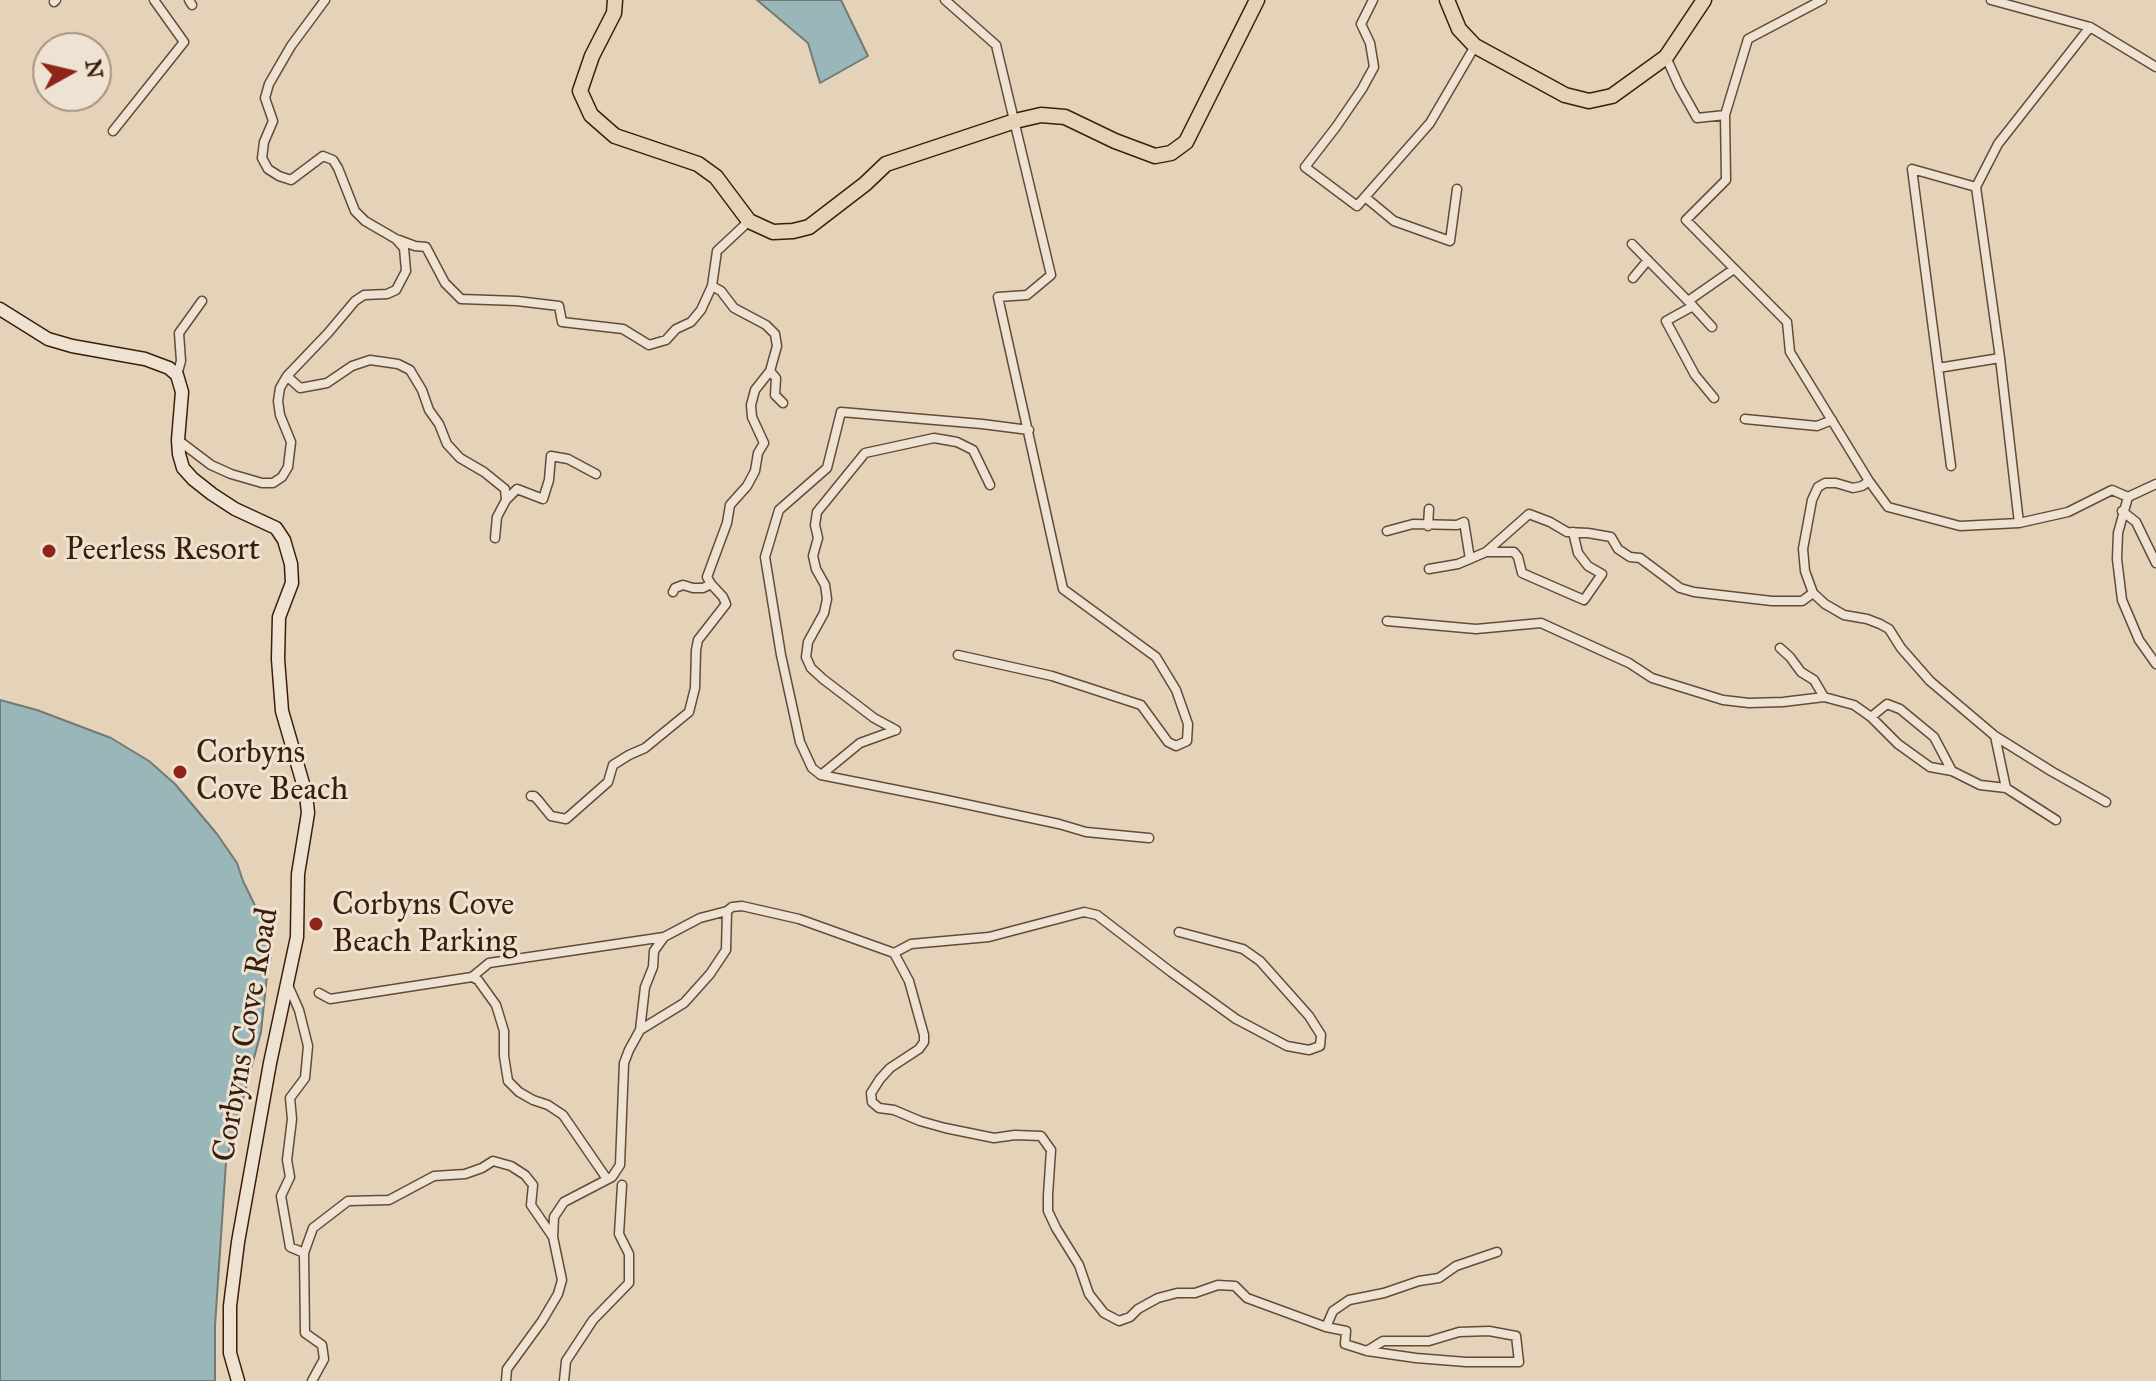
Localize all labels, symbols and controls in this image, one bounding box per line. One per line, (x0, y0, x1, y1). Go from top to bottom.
north arrow (32, 32, 112, 112)
text: N (80, 58, 109, 80)
place label: Peerless Resort (65, 532, 260, 570)
marker: Peerless Resort (40, 542, 58, 560)
place label: Corbyns Cove Beach (196, 735, 348, 810)
marker: Corbyns Cove Beach (171, 763, 189, 781)
place label: Corbyns Cove Beach Parking (332, 887, 517, 962)
street label: Corbyns Cove Road (206, 905, 288, 1165)
marker: Corbyns Cove Beach Parking (307, 915, 325, 933)

